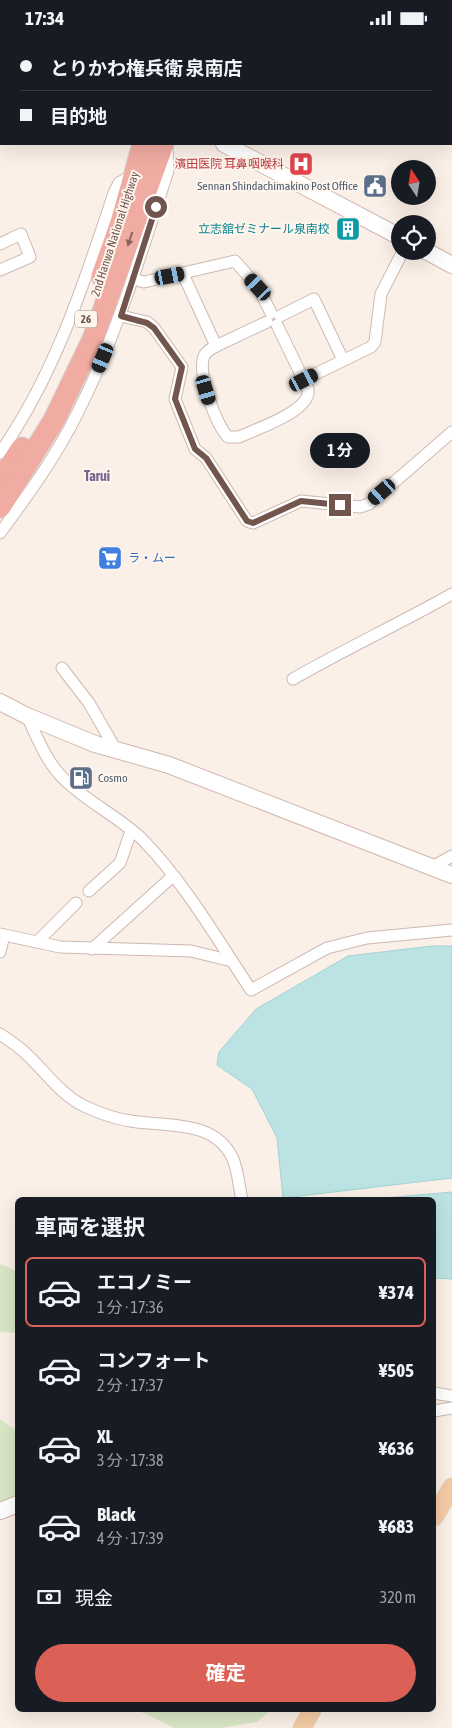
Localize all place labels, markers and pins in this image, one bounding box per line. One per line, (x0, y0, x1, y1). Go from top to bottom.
hospital icon: 濱田医院 耳鼻咽喉科 (288, 151, 314, 177)
place label: 濱田医院 耳鼻咽喉科 (174, 157, 284, 171)
public building icon: Sennan Shindachimakino Post Office (362, 173, 388, 199)
place label: Sennan Shindachimakino Post Office (197, 179, 358, 193)
building icon: 立志舘ゼミナール泉南校 (335, 216, 361, 242)
place label: 立志舘ゼミナール泉南校 (198, 222, 330, 236)
supermarket icon: ラ・ムー (97, 545, 123, 571)
place label: ラ・ムー (128, 551, 176, 565)
fuel station icon: Cosmo (68, 765, 94, 791)
place label: Cosmo (98, 771, 128, 785)

